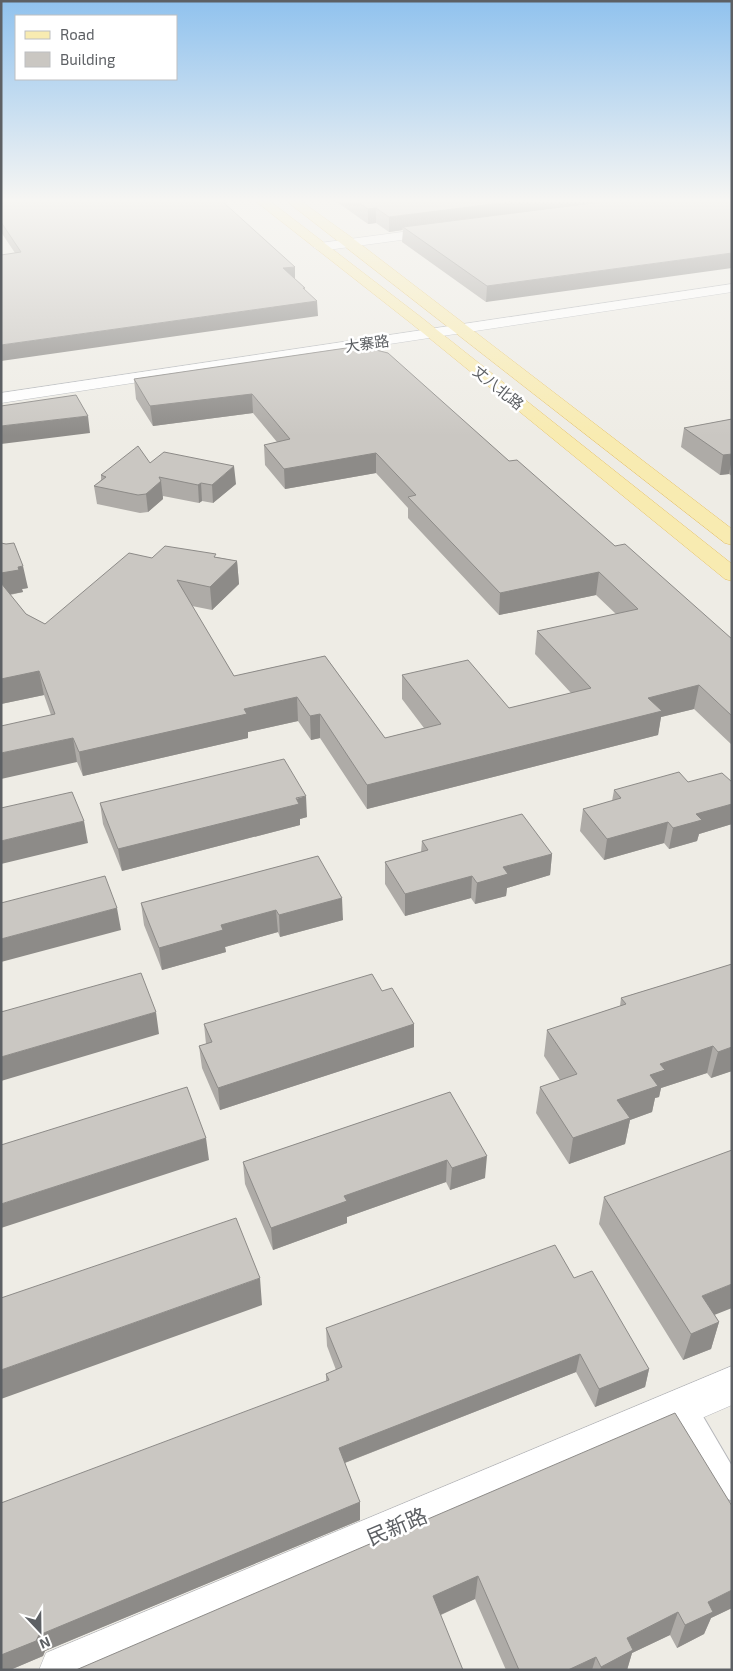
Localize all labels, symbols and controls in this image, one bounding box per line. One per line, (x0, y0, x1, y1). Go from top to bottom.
legend (15, 15, 178, 80)
text: Road (60, 25, 95, 43)
text: Building (60, 50, 116, 68)
street label: 大寨路 (343, 331, 390, 355)
street label: 丈八北路 (470, 361, 528, 413)
street label: 民新路 (363, 1502, 430, 1549)
north arrow (15, 1606, 65, 1656)
text: N (37, 1634, 53, 1653)

